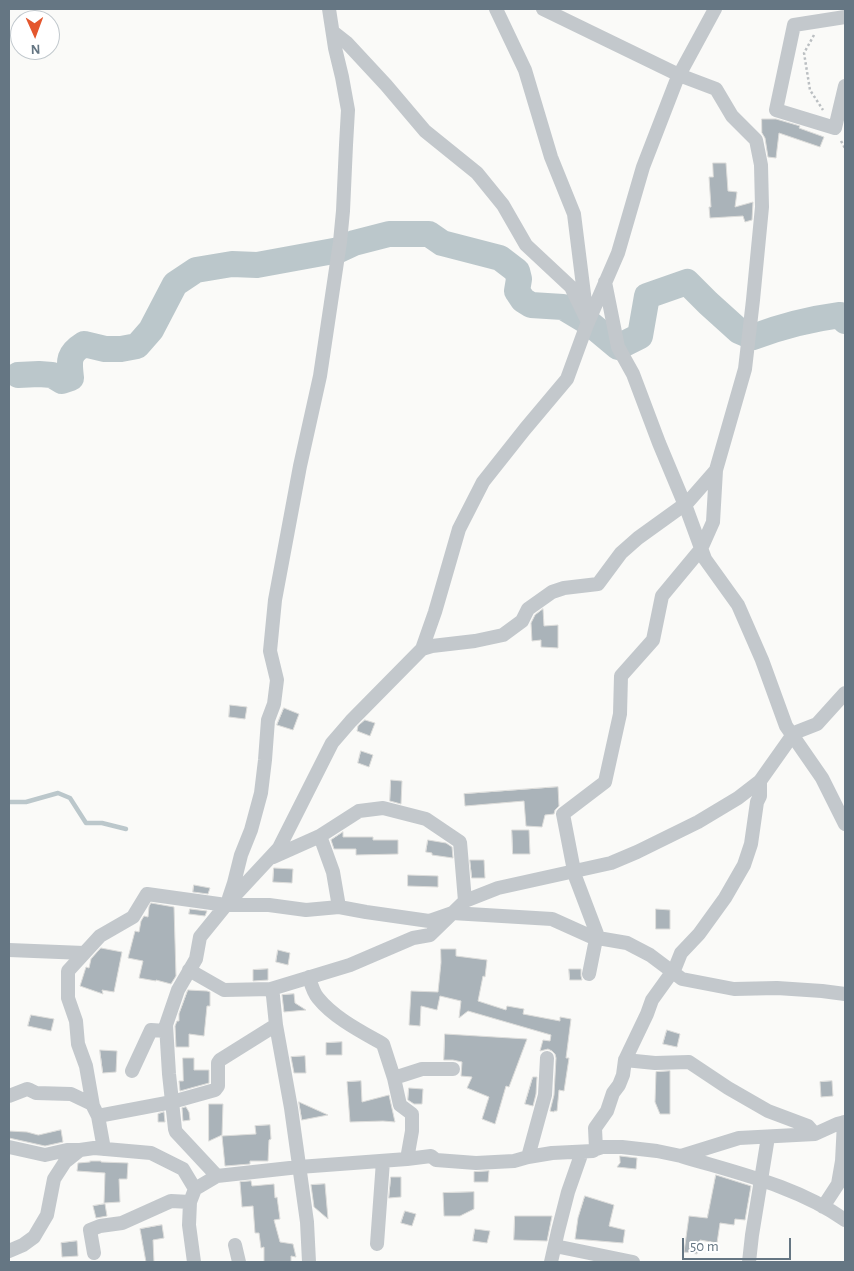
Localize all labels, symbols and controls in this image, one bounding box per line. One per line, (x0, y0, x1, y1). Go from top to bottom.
north arrow (10, 10, 60, 60)
text: N (30, 42, 41, 56)
scale bar (684, 1228, 793, 1260)
text: 50 m (690, 1239, 719, 1254)

